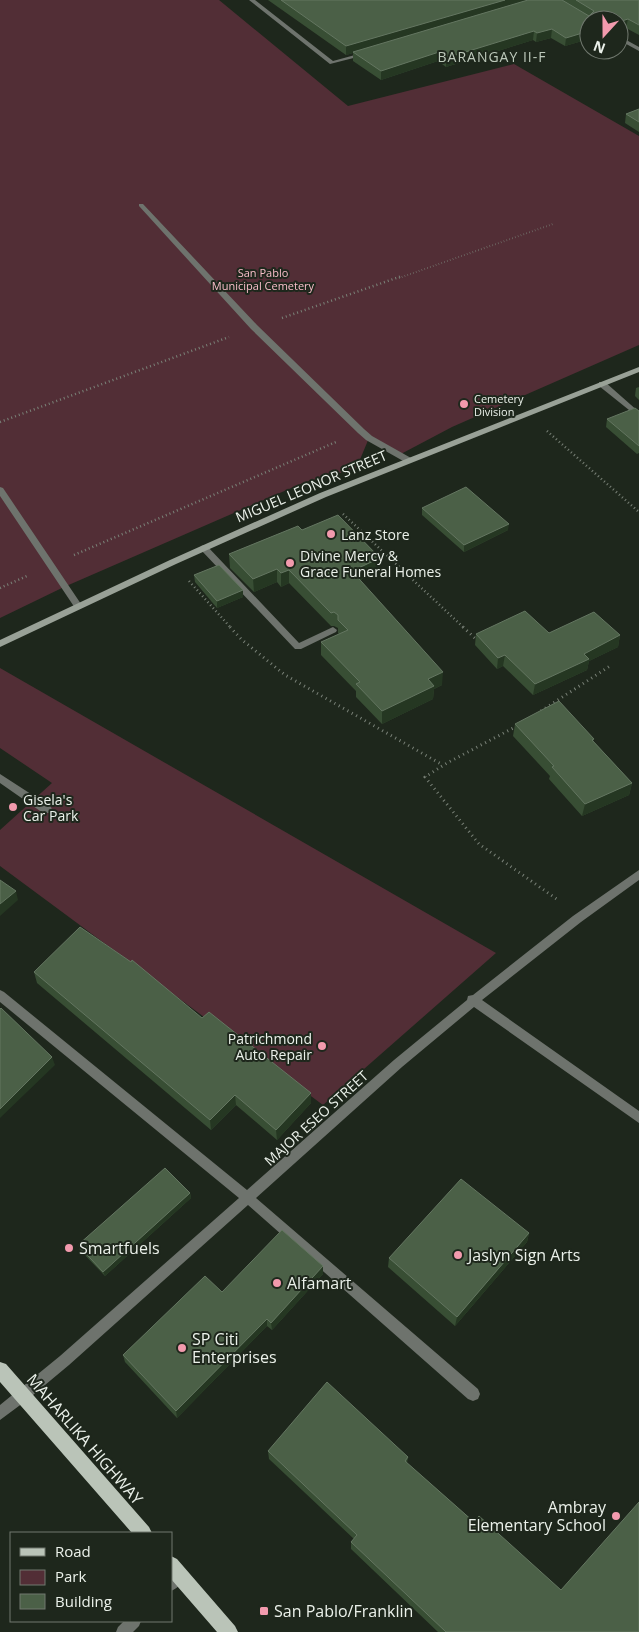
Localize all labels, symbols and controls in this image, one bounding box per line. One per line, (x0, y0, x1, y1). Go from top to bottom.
north arrow (579, 10, 629, 60)
text: N (590, 37, 608, 59)
district label: BARANGAY II-F (438, 47, 546, 66)
park label: San Pablo Municipal Cemetery (212, 265, 315, 293)
place label: Cemetery Division (474, 391, 524, 419)
marker: Cemetery Division (458, 398, 470, 410)
street label: MIGUEL LEONOR STREET (232, 445, 390, 527)
place label: Lanz Store (341, 525, 410, 544)
marker: Lanz Store (325, 528, 337, 540)
place label: Divine Mercy & Grace Funeral Homes (300, 546, 441, 581)
marker: Divine Mercy & Grace Funeral Homes (284, 557, 296, 569)
place label: Gisela's Car Park (23, 790, 79, 825)
marker: Gisela's Car Park (7, 801, 19, 813)
place label: Patrichmond Auto Repair (228, 1029, 312, 1064)
marker: Patrichmond Auto Repair (316, 1040, 328, 1052)
street label: MAJOR ESEO STREET (260, 1066, 372, 1170)
place label: Smartfuels (79, 1237, 160, 1259)
marker: Smartfuels (63, 1242, 75, 1254)
place label: Jaslyn Sign Arts (466, 1244, 580, 1266)
marker: Jaslyn Sign Arts (452, 1249, 464, 1261)
place label: Alfamart (287, 1272, 352, 1294)
marker: Alfamart (271, 1277, 283, 1289)
place label: SP Citi Enterprises (192, 1328, 277, 1368)
marker: SP Citi Enterprises (176, 1342, 188, 1354)
street label: MAHARLIKA HIGHWAY (22, 1369, 148, 1509)
place label: Ambray Elementary School (468, 1496, 607, 1536)
marker: Ambray Elementary School (610, 1510, 622, 1522)
legend (10, 1532, 172, 1622)
text: Road (55, 1541, 91, 1561)
text: Park (55, 1566, 86, 1586)
text: Building (55, 1591, 112, 1611)
place label: San Pablo/Franklin (274, 1600, 413, 1622)
marker: San Pablo/Franklin (258, 1605, 270, 1617)

